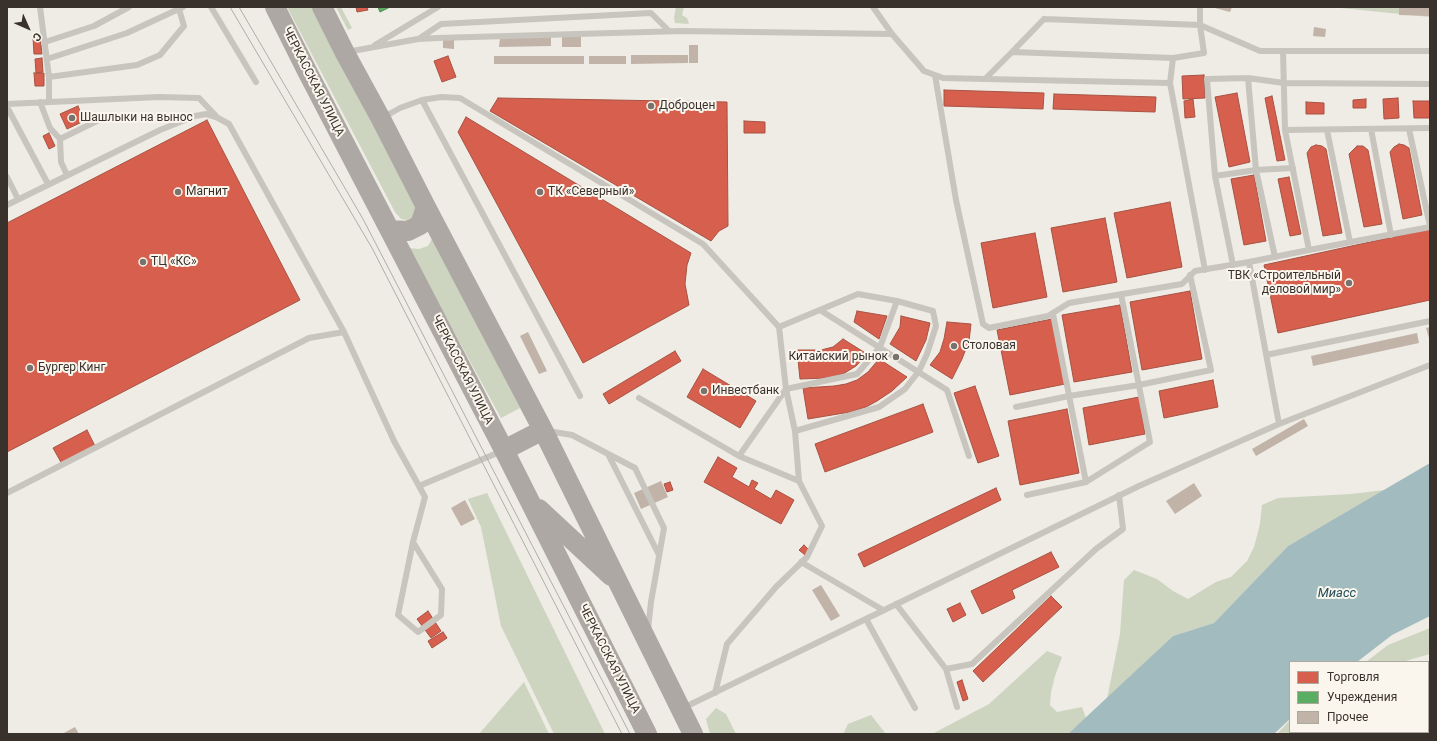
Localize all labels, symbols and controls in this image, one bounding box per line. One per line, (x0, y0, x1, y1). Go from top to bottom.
north arrow (8, 8, 48, 48)
street label: ЧЕРКАССКАЯ УЛИЦА (279, 25, 347, 139)
text: С (30, 30, 44, 44)
place label: Доброцен (659, 99, 715, 113)
marker: Доброцен (646, 101, 656, 111)
place label: Шашлыки на вынос (80, 111, 193, 125)
marker: Шашлыки на вынос (67, 113, 77, 123)
place label: Магнит (186, 185, 228, 199)
place label: ТК «Северный» (548, 185, 634, 199)
marker: Магнит (173, 187, 183, 197)
marker: ТК «Северный» (535, 187, 545, 197)
place label: ТЦ «КС» (151, 255, 197, 269)
marker: ТЦ «КС» (138, 257, 148, 267)
place label: ТВК «Строительный деловой мир» (1228, 269, 1341, 297)
marker: ТВК «Строительный деловой мир» (1344, 278, 1354, 288)
street label: ЧЕРКАССКАЯ УЛИЦА (428, 313, 496, 427)
place label: Столовая (962, 339, 1016, 353)
marker: Столовая (949, 341, 959, 351)
place label: Китайский рынок (788, 350, 888, 364)
marker: Китайский рынок (891, 352, 901, 362)
place label: Бургер Кинг (38, 361, 105, 375)
marker: Бургер Кинг (25, 363, 35, 373)
place label: Инвестбанк (712, 384, 779, 398)
marker: Инвестбанк (699, 386, 709, 396)
water label: Миасс (1318, 586, 1356, 602)
street label: ЧЕРКАССКАЯ УЛИЦА (575, 602, 643, 716)
legend (1289, 661, 1429, 733)
text: Торговля (1327, 670, 1379, 684)
text: Учреждения (1327, 690, 1397, 704)
text: Прочее (1327, 710, 1368, 724)

